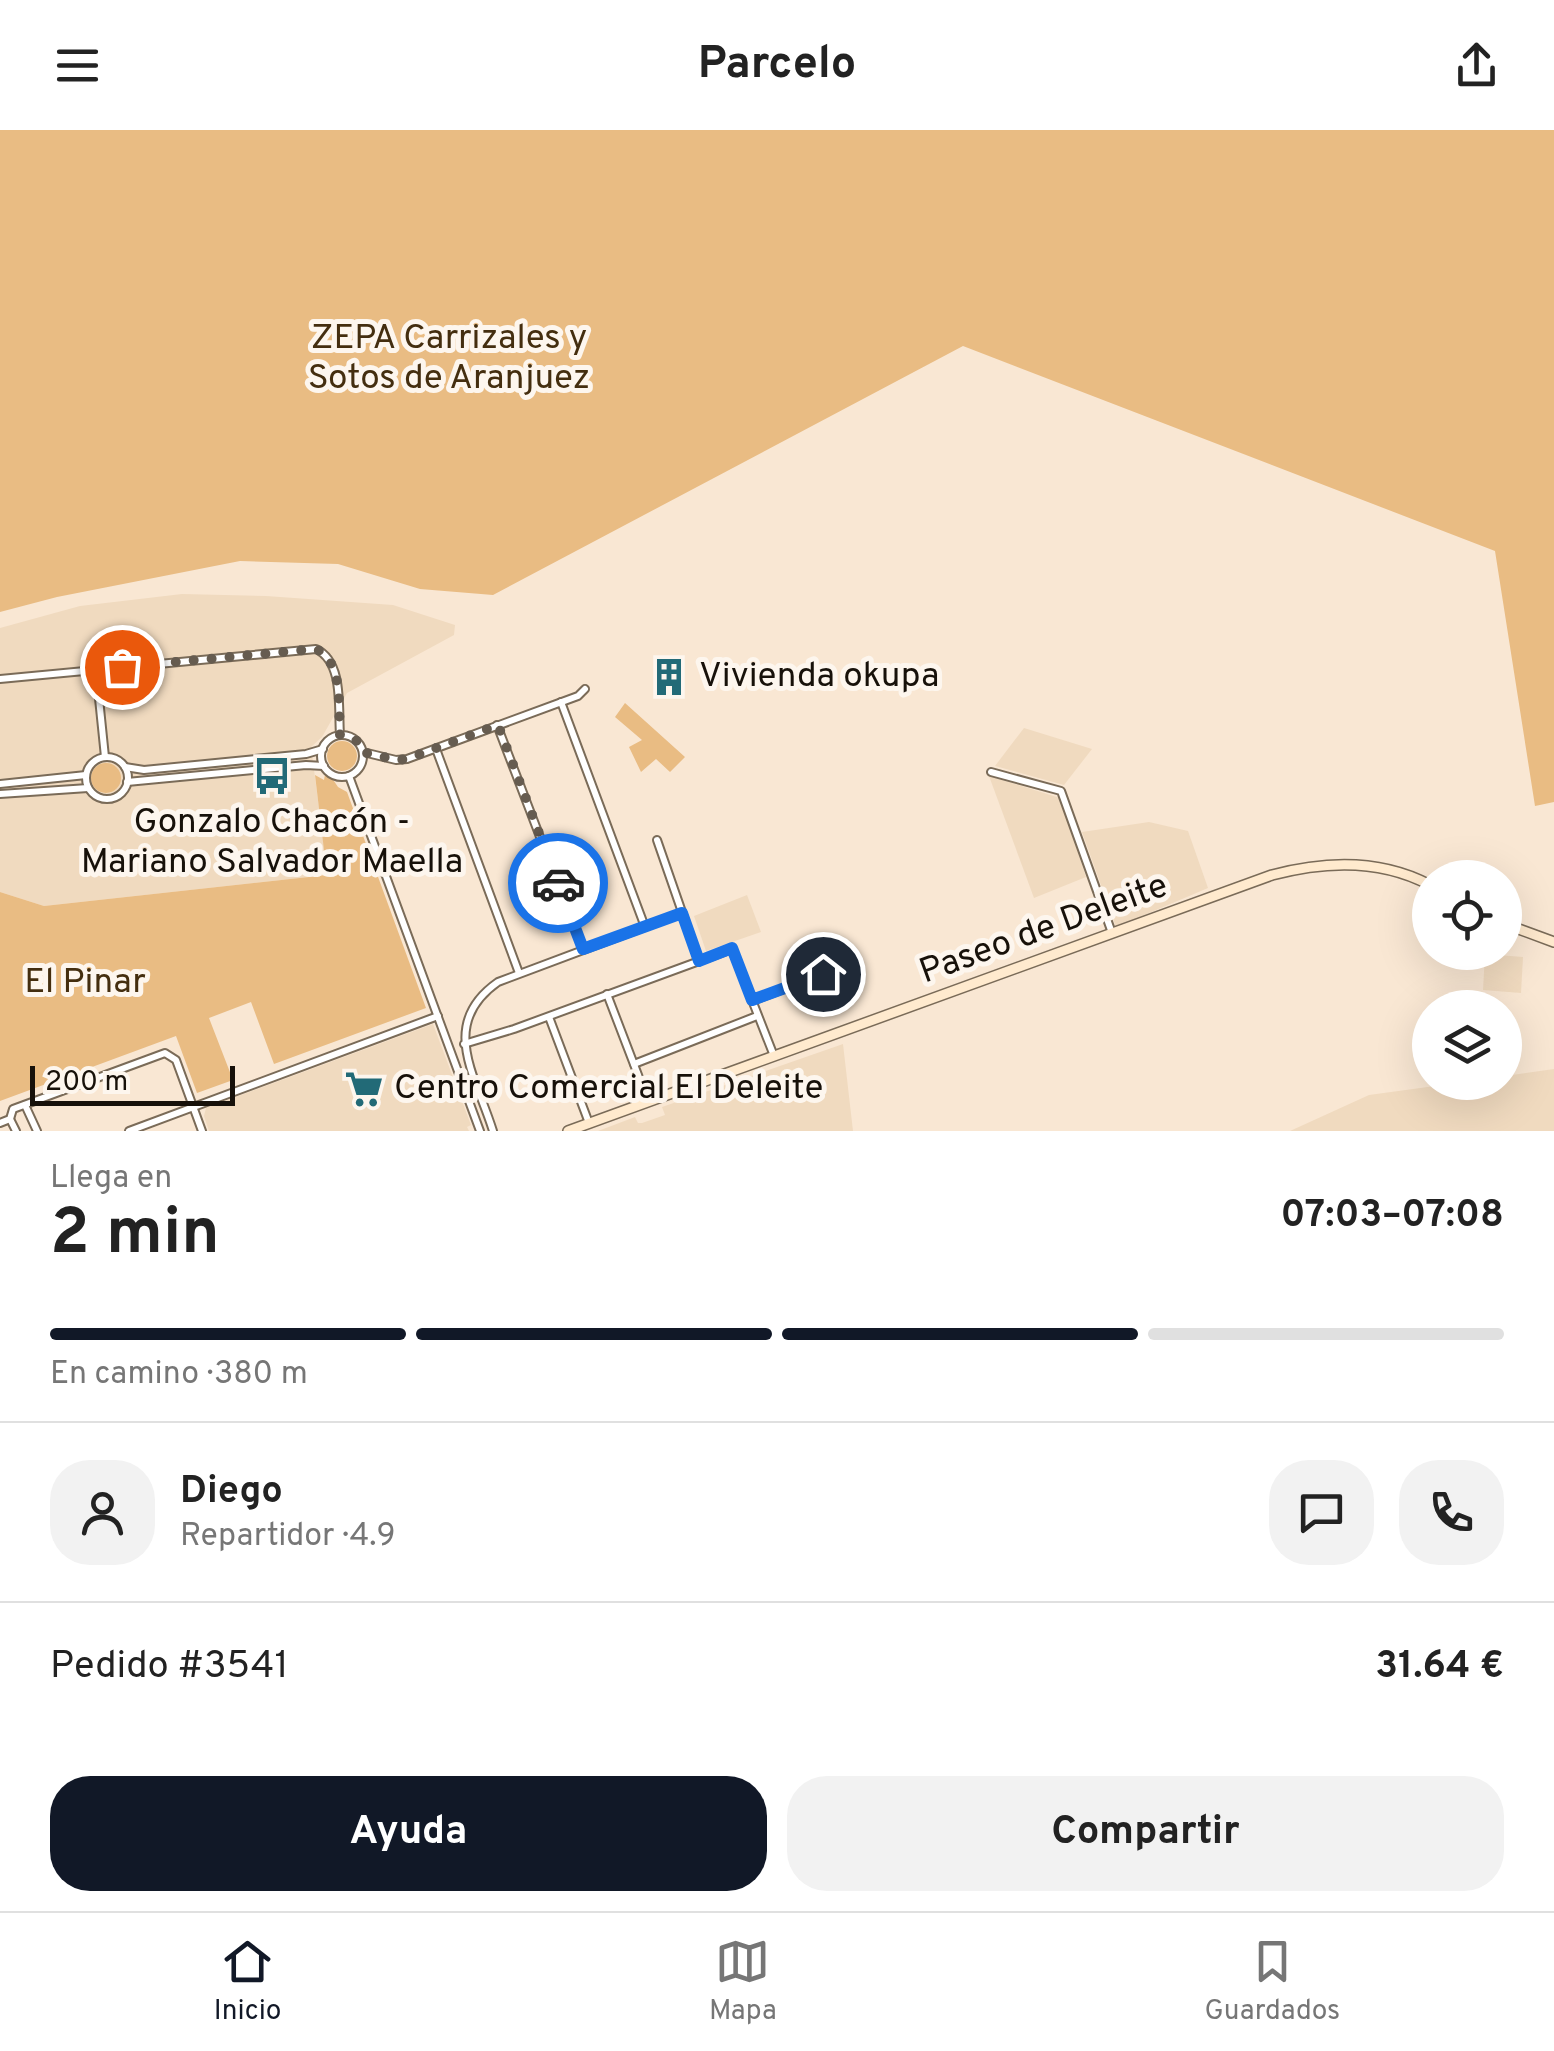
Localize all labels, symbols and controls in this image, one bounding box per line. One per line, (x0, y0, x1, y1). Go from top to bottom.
text: Parcelo (698, 37, 856, 94)
icon: menu (50, 38, 105, 93)
icon: share (1449, 38, 1504, 93)
park label: ZEPA Carrizales y Sotos de Aranjuez (308, 317, 590, 401)
pin (80, 625, 165, 710)
icon: bag (95, 640, 150, 695)
place label: Vivienda okupa (699, 655, 939, 699)
building icon: Vivienda okupa (648, 656, 690, 698)
bus stop icon: Gonzalo Chacón - Mariano Salvador Maella (251, 755, 293, 797)
place label: Gonzalo Chacón - Mariano Salvador Maella (81, 801, 463, 885)
courier (508, 833, 608, 933)
icon: car (531, 856, 586, 911)
map controls (1412, 860, 1522, 1100)
button: locate (1412, 860, 1522, 970)
street label: Paseo de Deleite (914, 865, 1174, 995)
pin (781, 932, 866, 1017)
icon: home (796, 947, 851, 1002)
park label: El Pinar (24, 961, 146, 1005)
button: layers (1412, 990, 1522, 1100)
scale bar (30, 1061, 235, 1106)
text: 200 m (45, 1065, 128, 1101)
place label: Centro Comercial El Deleite (394, 1067, 823, 1111)
supermarket icon: Centro Comercial El Deleite (343, 1068, 385, 1110)
text: Llega en (50, 1159, 172, 1199)
text: 07:03–07:08 (1281, 1192, 1504, 1241)
text: 2 min (50, 1195, 220, 1277)
text: En camino · 380 m (50, 1355, 308, 1395)
button: person (50, 1460, 155, 1565)
button: chat (1269, 1460, 1374, 1565)
button: phone (1399, 1460, 1504, 1565)
text: Diego (180, 1468, 283, 1517)
text: Repartidor · 4.9 (180, 1517, 396, 1557)
text: Pedido #3541 (50, 1643, 289, 1692)
text: 31.64 € (1375, 1643, 1504, 1692)
button: Ayuda (50, 1776, 767, 1891)
button: Compartir (787, 1776, 1504, 1891)
tab: Inicio (214, 1934, 281, 2030)
tab: Mapa (709, 1934, 777, 2030)
tab: Guardados (1205, 1934, 1340, 2030)

